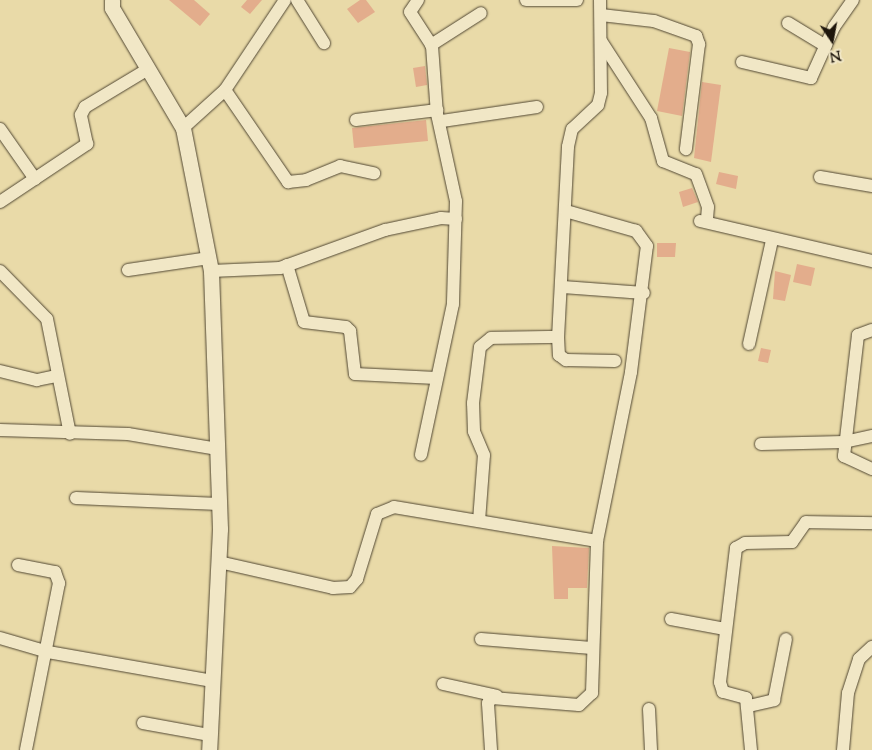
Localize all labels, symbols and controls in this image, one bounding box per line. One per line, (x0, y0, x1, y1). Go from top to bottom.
north arrow (807, 15, 857, 65)
text: N (828, 44, 843, 66)

